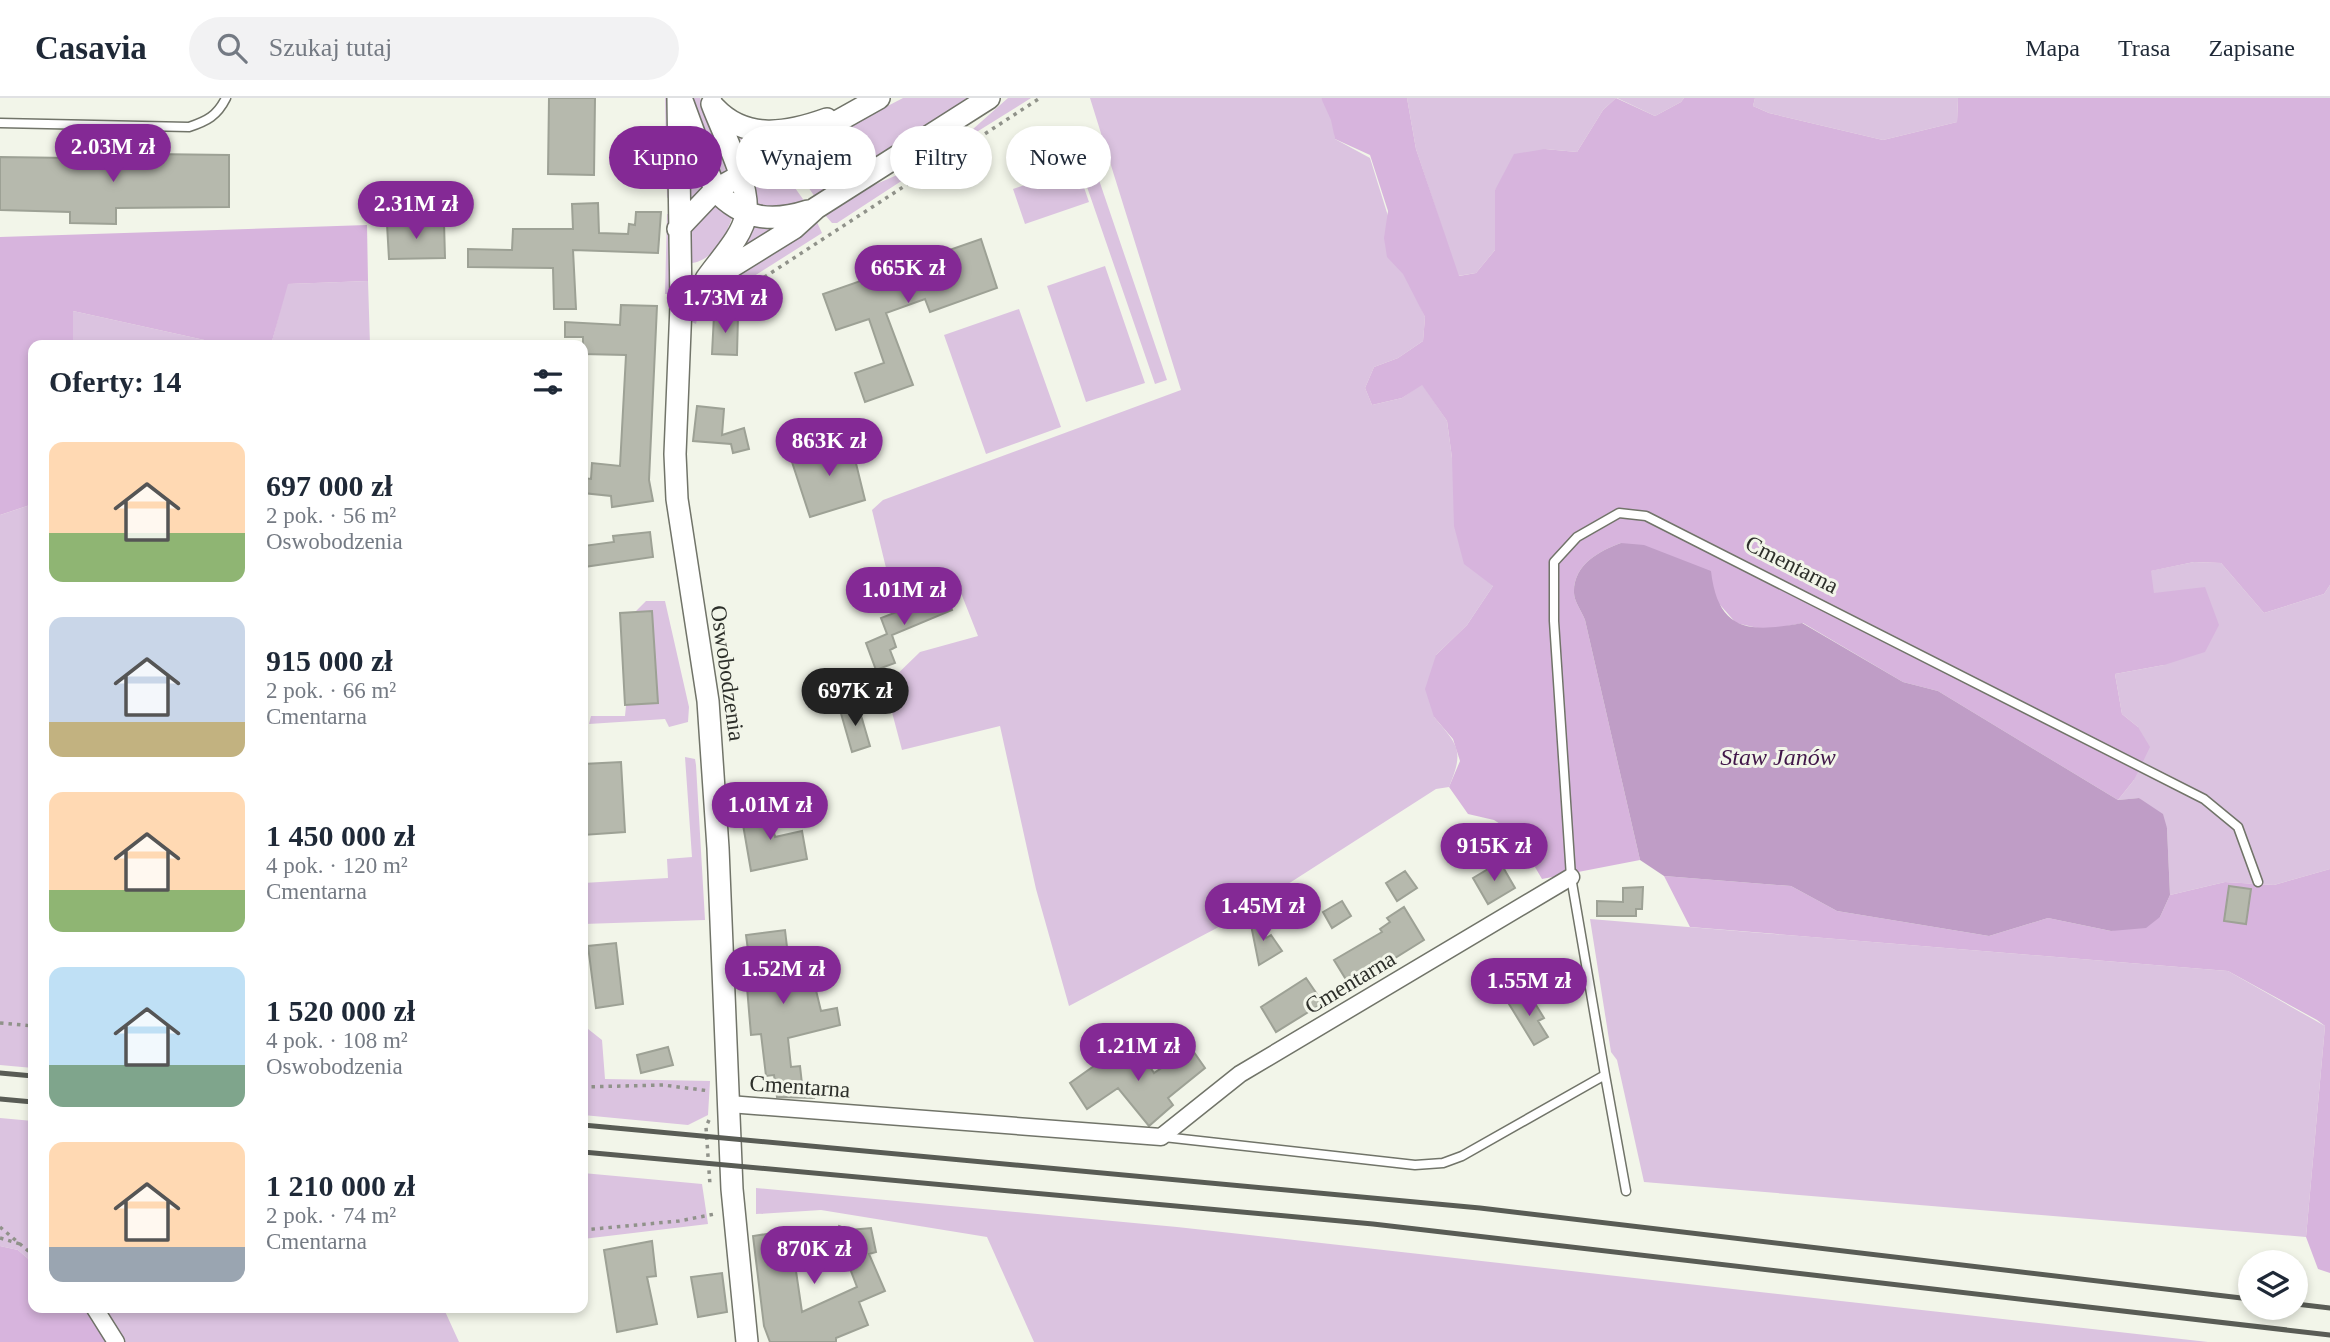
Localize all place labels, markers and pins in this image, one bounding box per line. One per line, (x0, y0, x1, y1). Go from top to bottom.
pin: 2.03M zł (41, 125, 185, 184)
pin: 2.31M zł (344, 181, 488, 241)
pin: 665K zł (843, 246, 973, 305)
pin: 1.73M zł (653, 275, 797, 335)
pin: 863K zł (764, 418, 894, 478)
pin: 1.01M zł (832, 568, 976, 627)
pin: 697K zł (790, 668, 920, 728)
pin: 1.01M zł (698, 782, 842, 842)
pin: 915K zł (1429, 824, 1559, 883)
pin: 1.45M zł (1191, 884, 1335, 943)
pin: 1.52M zł (711, 946, 855, 1006)
pin: 1.55M zł (1457, 958, 1601, 1018)
pin: 1.21M zł (1066, 1024, 1210, 1083)
pin: 870K zł (749, 1226, 879, 1286)

